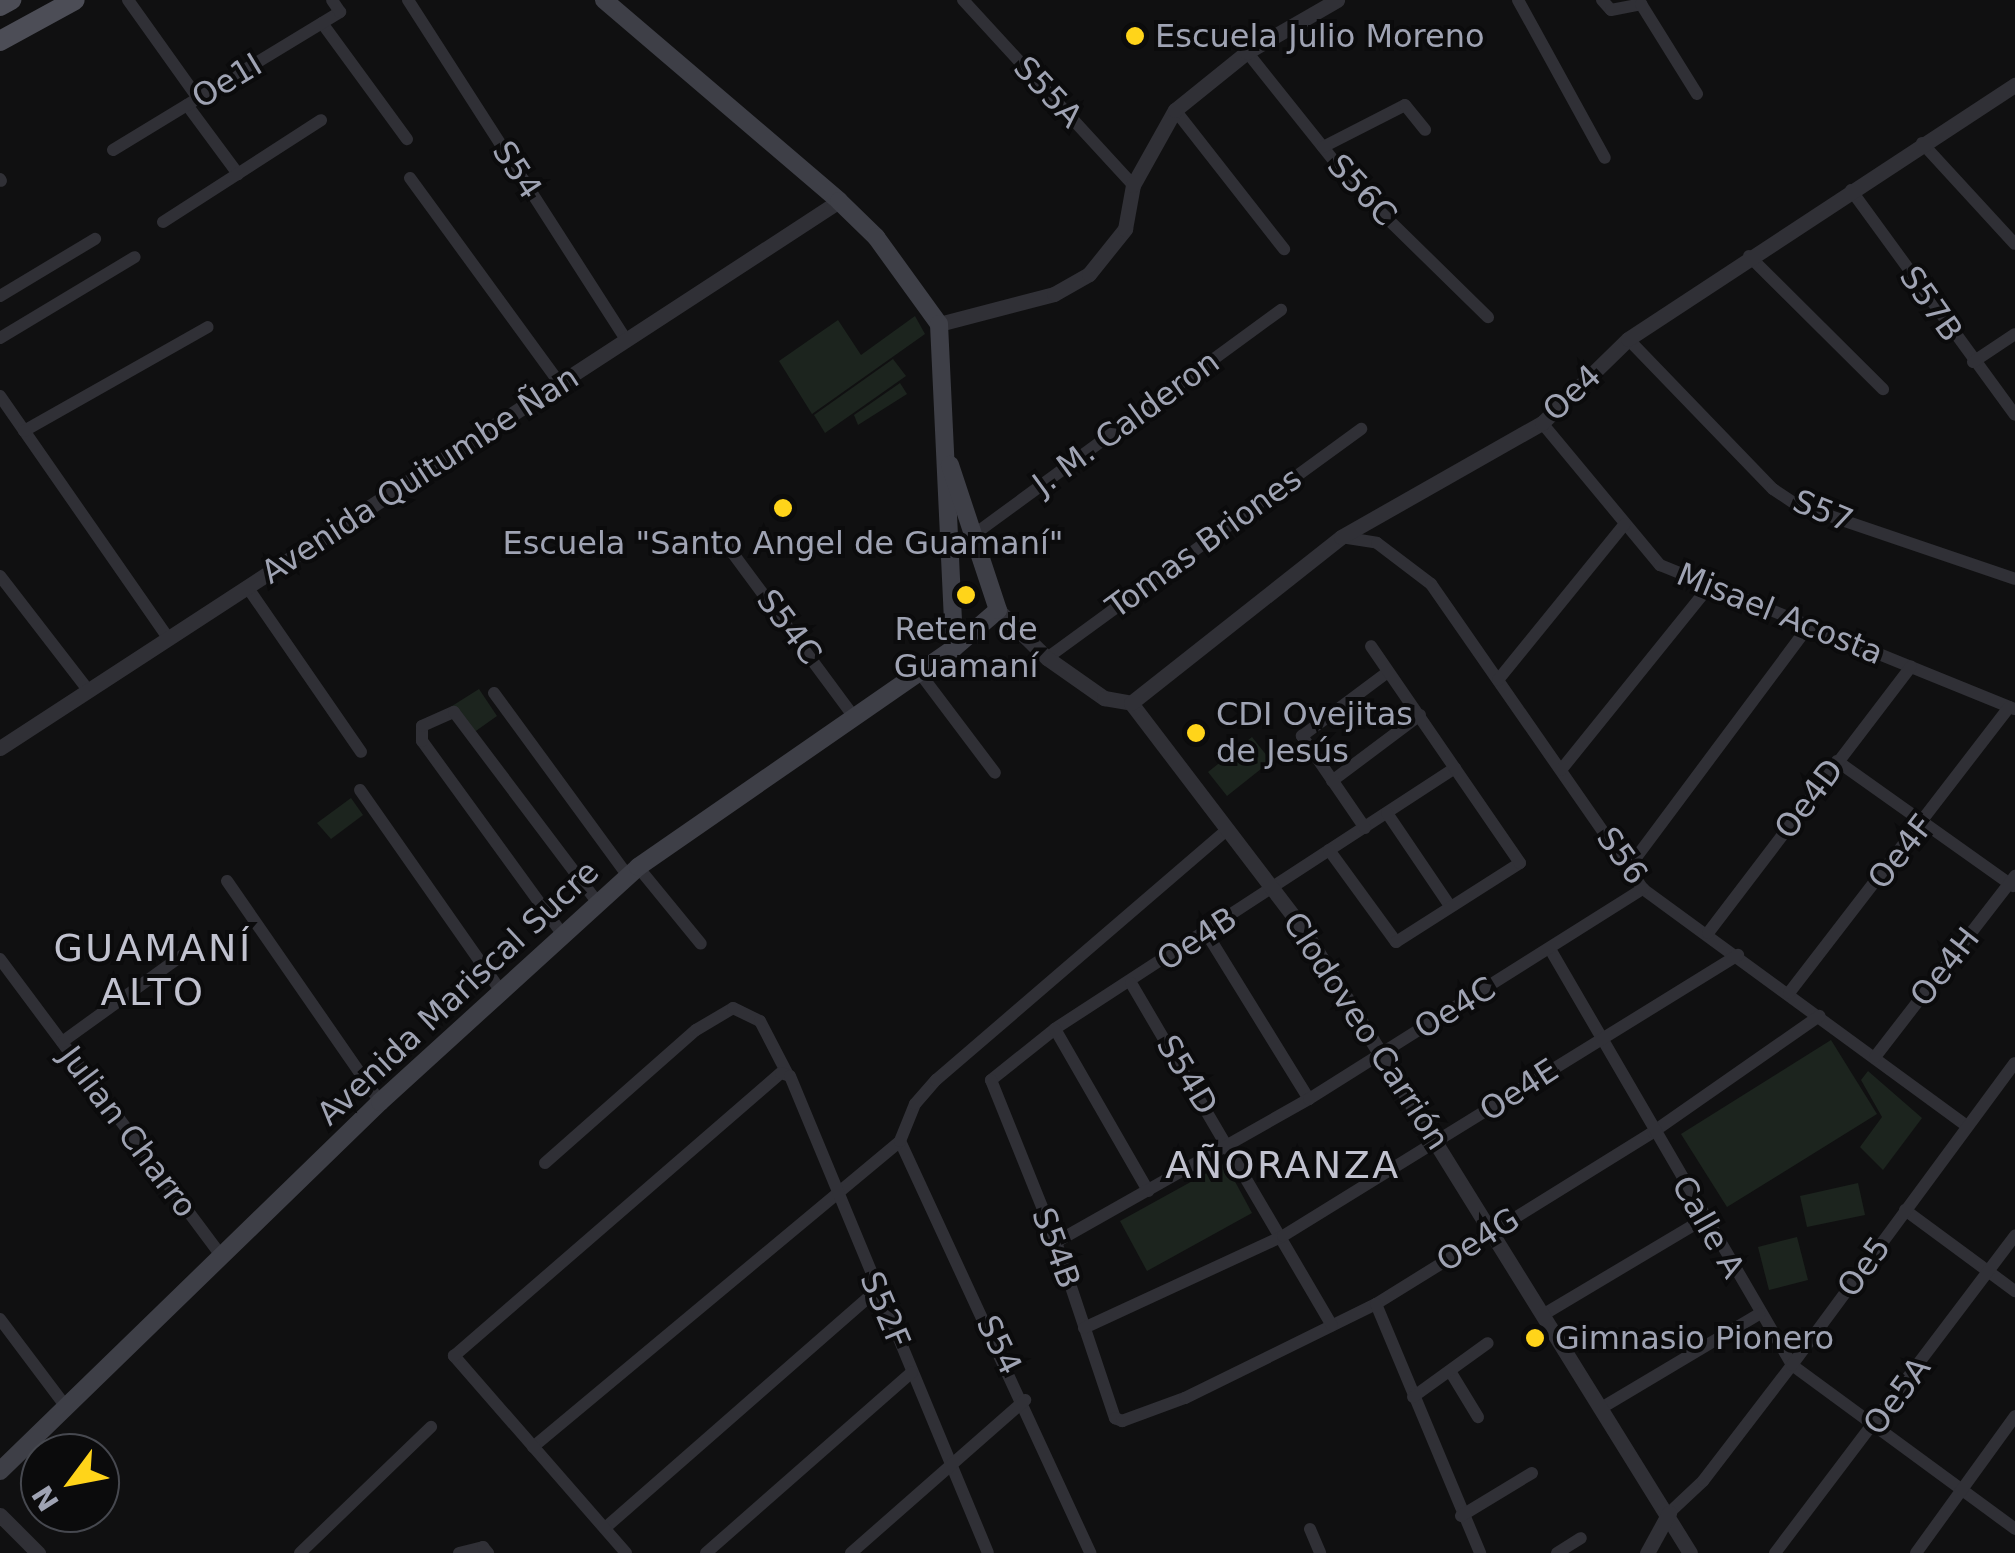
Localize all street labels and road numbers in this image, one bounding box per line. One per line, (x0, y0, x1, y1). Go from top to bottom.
street label: Oe1I (185, 45, 269, 117)
street label: S55A (1006, 49, 1090, 135)
street label: S54 (484, 134, 550, 206)
street label: S56C (1320, 146, 1404, 234)
street label: S57B (1891, 259, 1971, 349)
street label: J. M. Calderon (1025, 343, 1227, 503)
street label: Oe4 (1535, 357, 1609, 429)
street label: Avenida Quitumbe Ñan (254, 358, 586, 592)
street label: Tomas Briones (1099, 459, 1309, 627)
street label: S57 (1788, 482, 1858, 540)
street label: Misael Acosta (1671, 555, 1889, 673)
street label: S54C (749, 582, 829, 672)
street label: Oe4D (1767, 752, 1851, 846)
street label: Oe4F (1860, 807, 1942, 897)
street label: S56 (1589, 820, 1655, 892)
street label: Avenida Mariscal Sucre (309, 853, 607, 1133)
street label: Oe4B (1150, 899, 1244, 979)
street label: Clodoveo Carrión (1275, 905, 1457, 1157)
street label: Oe4H (1902, 920, 1988, 1014)
street label: Oe4C (1408, 969, 1502, 1047)
street label: S54D (1148, 1028, 1226, 1122)
street label: Julian Charro (51, 1039, 205, 1225)
street label: Oe4E (1473, 1051, 1565, 1129)
street label: Calle A (1664, 1169, 1752, 1285)
street label: Oe4G (1430, 1200, 1526, 1280)
street label: S54B (1024, 1202, 1088, 1294)
street label: Oe5 (1829, 1229, 1899, 1305)
street label: S52F (852, 1266, 918, 1354)
street label: S54 (968, 1309, 1030, 1381)
street label: Oe5A (1855, 1350, 1939, 1442)

